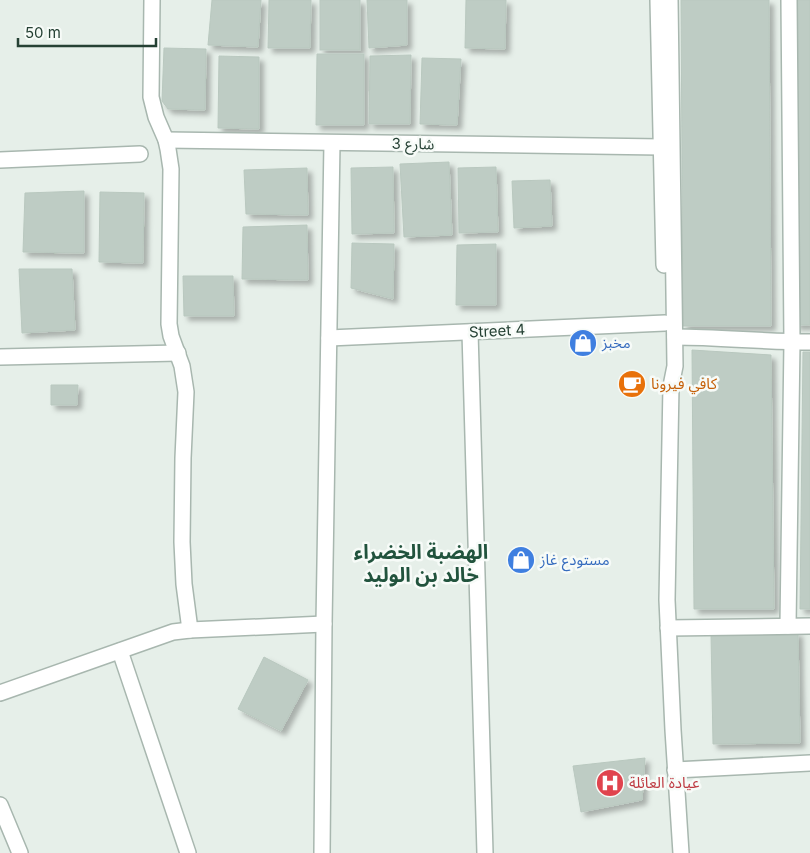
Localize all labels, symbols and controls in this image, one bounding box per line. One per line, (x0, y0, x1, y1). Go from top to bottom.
scale bar (18, 15, 155, 47)
text: 50 m (25, 23, 61, 42)
street label: شارع 3 (391, 134, 435, 156)
street label: Street 4 (468, 320, 526, 341)
shop icon: مخبز (568, 328, 598, 358)
place label: مخبز (601, 333, 631, 352)
cafe icon: كافي فيرونا (617, 369, 647, 399)
place label: كافي فيرونا (651, 374, 718, 395)
district label: الهضبة الخضراء خالد بن الوليد (354, 540, 488, 587)
shop icon: مستودع غاز (506, 545, 536, 575)
place label: مستودع غاز (539, 550, 610, 572)
hospital icon: عيادة العائلة (595, 768, 625, 798)
place label: عيادة العائلة (629, 773, 700, 792)

